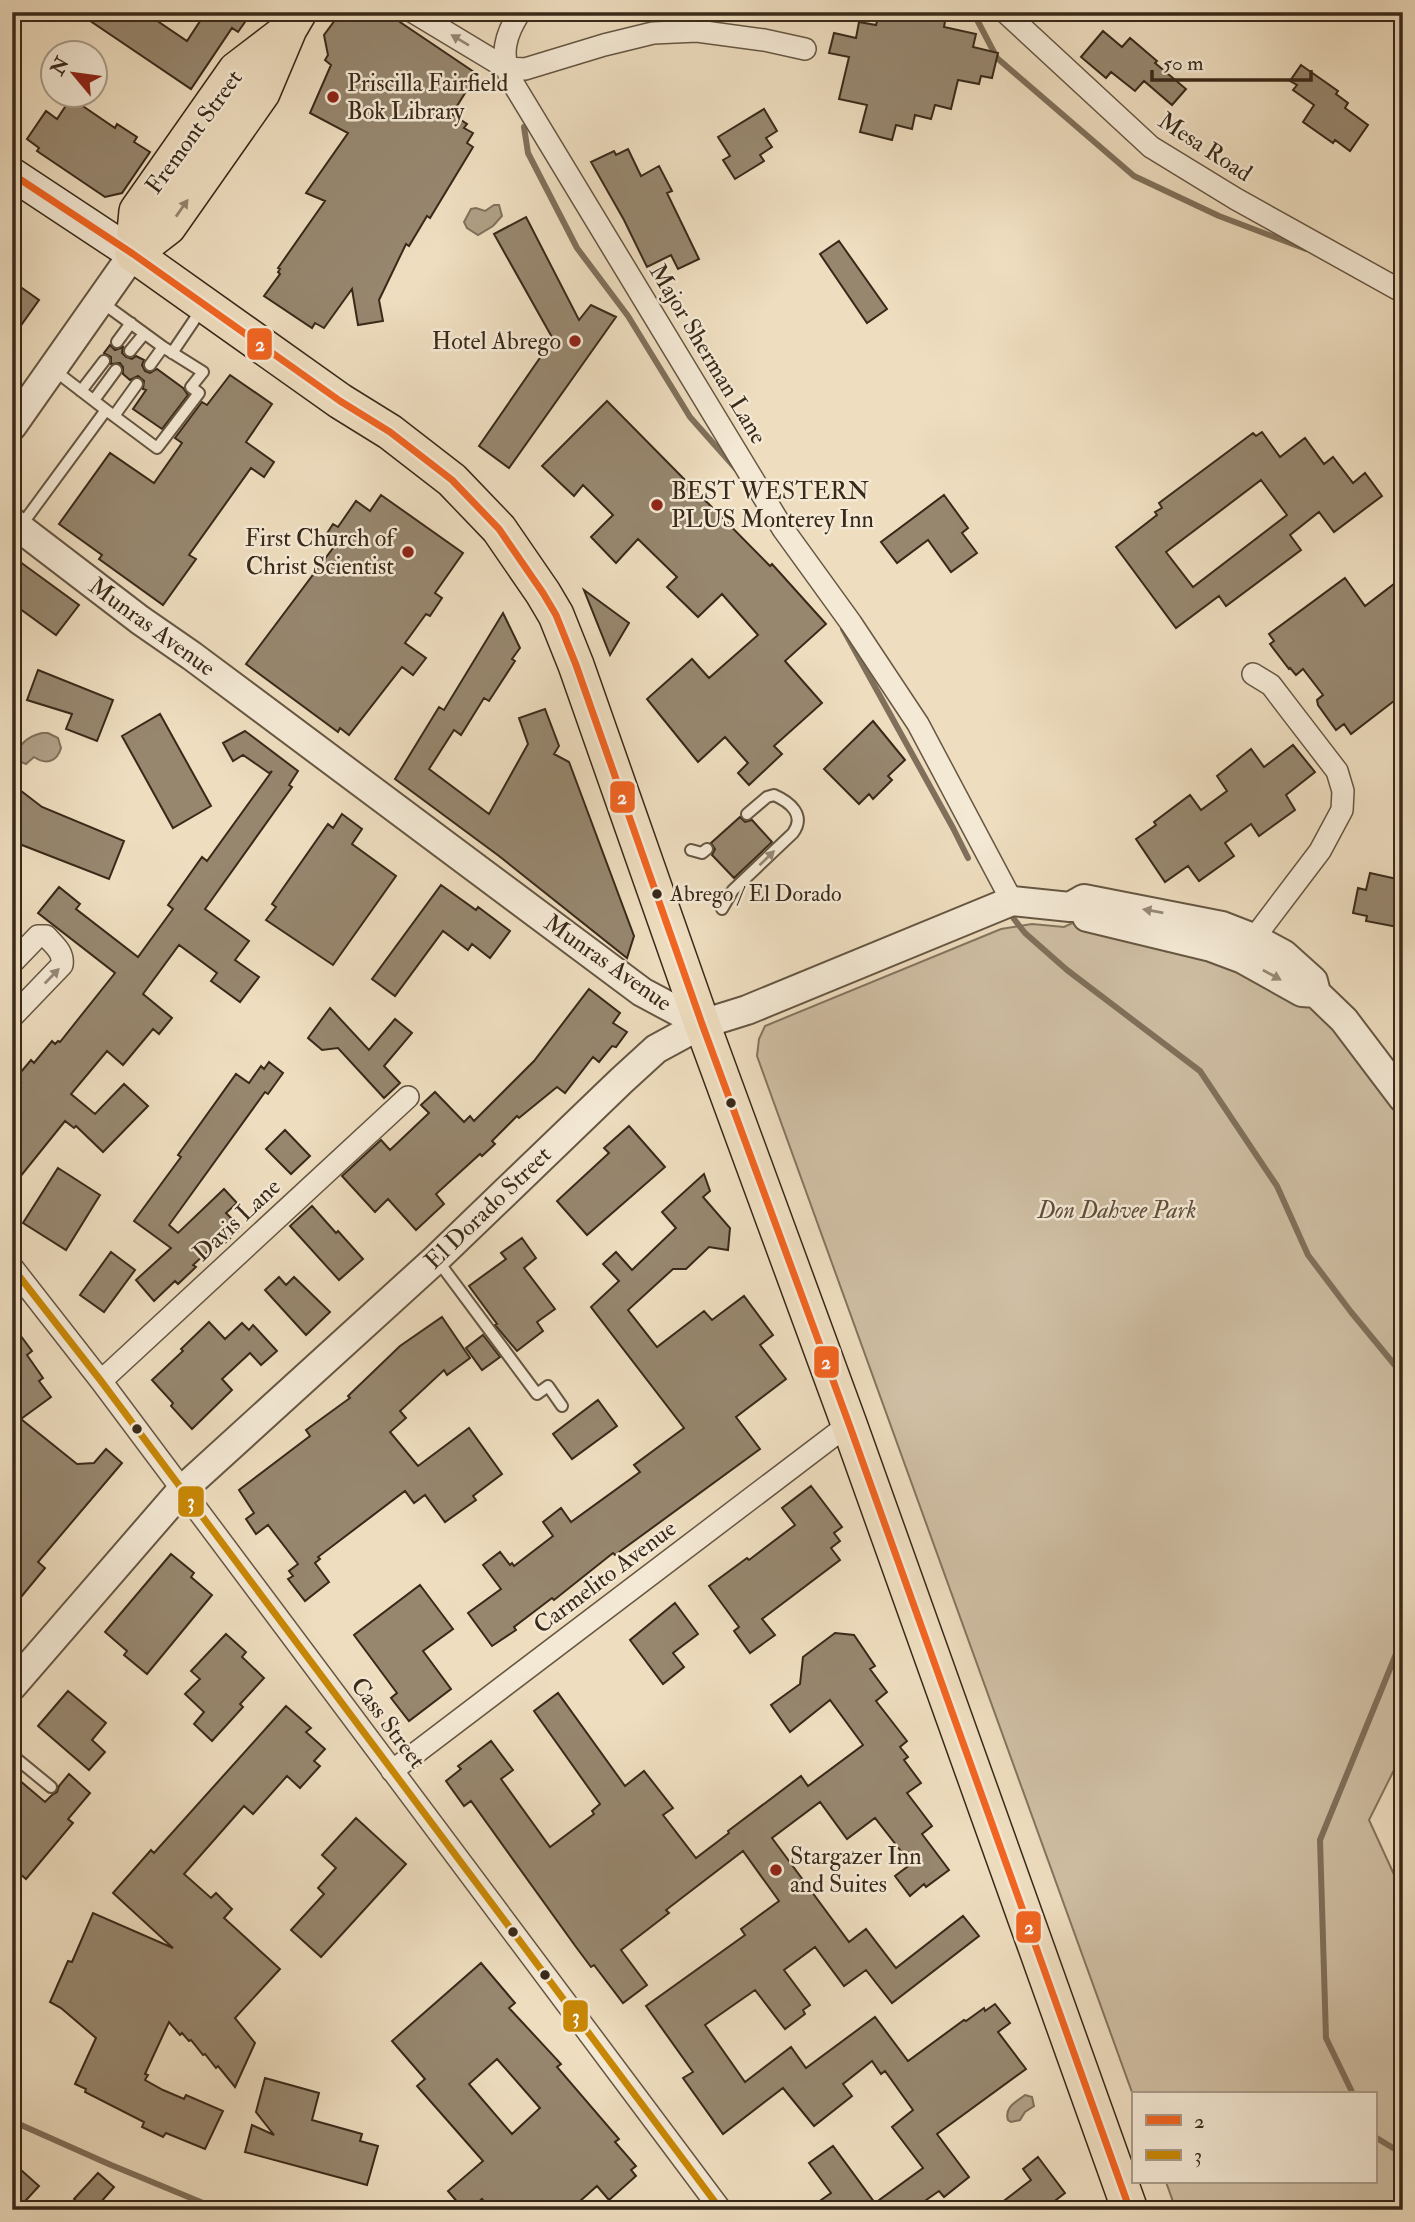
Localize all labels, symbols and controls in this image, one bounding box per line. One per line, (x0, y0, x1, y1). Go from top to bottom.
one-way arrow (450, 34, 469, 46)
north arrow (38, 38, 108, 108)
scale bar (1152, 38, 1312, 82)
text: 50 m (1163, 50, 1204, 77)
text: N (45, 52, 75, 80)
street label: Fremont Street (138, 64, 250, 200)
place label: Priscilla Fairfield Bok Library (347, 68, 509, 127)
marker: Priscilla Fairfield Bok Library (325, 89, 341, 105)
street label: Mesa Road (1152, 105, 1258, 189)
one-way arrow (175, 199, 189, 217)
street label: Major Sherman Lane (642, 258, 774, 450)
place label: Hotel Abrego (432, 326, 561, 357)
line badge: 2 (246, 327, 273, 361)
text: 2 (255, 333, 265, 357)
marker: Hotel Abrego (567, 333, 583, 349)
place label: BEST WESTERN PLUS Monterey Inn (671, 476, 874, 535)
marker: BEST WESTERN PLUS Monterey Inn (649, 497, 665, 513)
place label: First Church of Christ Scientist (245, 523, 397, 582)
marker: First Church of Christ Scientist (400, 544, 416, 560)
street label: Munras Avenue (83, 571, 221, 683)
line badge: 2 (609, 780, 636, 814)
text: 2 (617, 786, 627, 810)
one-way arrow (758, 850, 775, 867)
place label: Abrego / El Dorado (669, 880, 842, 908)
marker: Abrego / El Dorado (650, 887, 664, 901)
one-way arrow (1142, 906, 1164, 917)
street label: Munras Avenue (538, 908, 678, 1018)
one-way arrow (43, 967, 60, 984)
one-way arrow (1262, 969, 1282, 981)
unlabelled marker (724, 1096, 738, 1110)
street label: El Dorado Street (418, 1140, 558, 1276)
street label: Davis Lane (187, 1172, 287, 1268)
park label: Don Dahvee Park (1037, 1195, 1197, 1226)
line badge: 2 (813, 1345, 840, 1379)
text: 2 (821, 1351, 831, 1375)
unlabelled marker (130, 1422, 144, 1436)
line badge: 3 (177, 1485, 205, 1518)
text: 3 (187, 1490, 195, 1514)
street label: Carmelito Avenue (527, 1513, 683, 1641)
street label: Cass Street (344, 1671, 433, 1775)
place label: Stargazer Inn and Suites (790, 1841, 922, 1900)
marker: Stargazer Inn and Suites (768, 1862, 784, 1878)
line badge: 2 (1015, 1910, 1042, 1944)
text: 2 (1024, 1916, 1034, 1940)
unlabelled marker (506, 1925, 520, 1939)
unlabelled marker (538, 1968, 552, 1982)
line badge: 3 (562, 1999, 589, 2033)
text: 3 (572, 2005, 580, 2029)
legend (1132, 2092, 1376, 2184)
text: 2 (1194, 2108, 1205, 2135)
text: 3 (1194, 2142, 1202, 2169)

